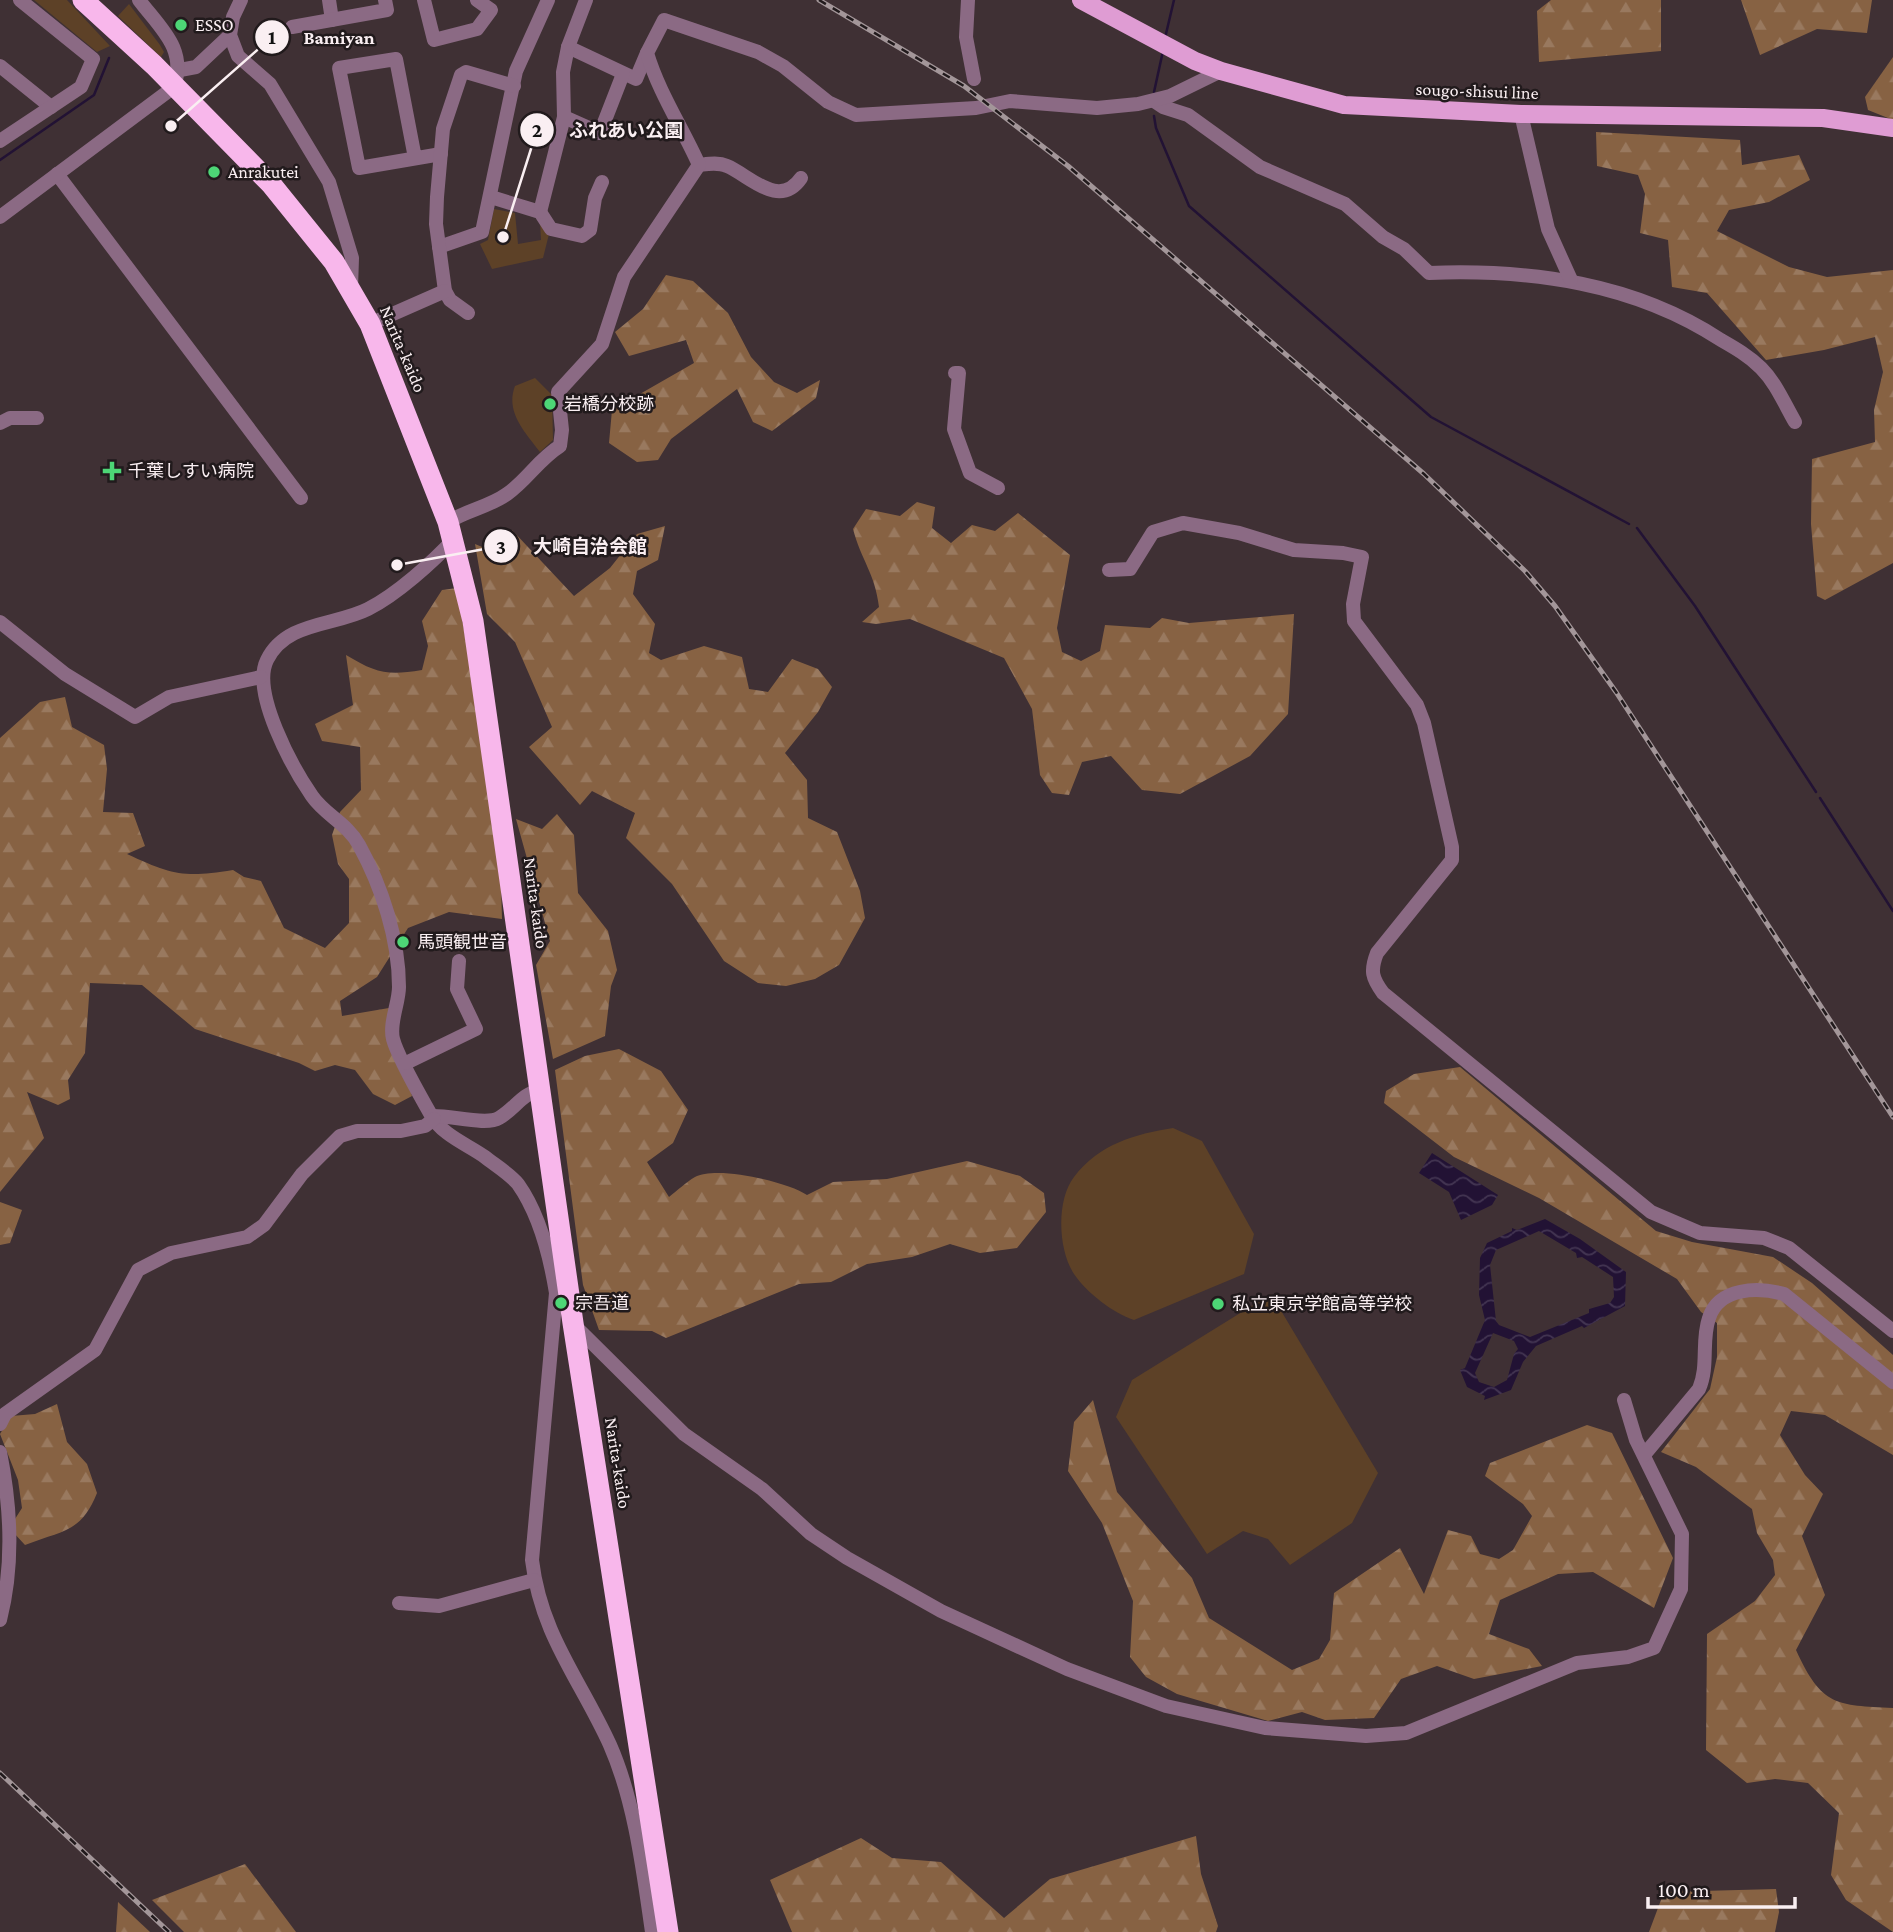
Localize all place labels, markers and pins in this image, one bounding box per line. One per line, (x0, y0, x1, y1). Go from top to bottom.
place label: ESSO (195, 15, 234, 35)
marker: ESSO (173, 17, 189, 33)
callout: Bamiyan (255, 17, 389, 57)
callout: ふれあい公園 (520, 110, 697, 150)
place label: Anrakutei (228, 162, 299, 182)
marker: Anrakutei (206, 164, 222, 180)
place label: 岩橋分校跡 (564, 394, 654, 414)
marker: 岩橋分校跡 (542, 396, 558, 412)
marker: 千葉しすい病院 (102, 461, 122, 481)
place label: 千葉しすい病院 (128, 461, 254, 481)
callout: 大崎自治会館 (484, 526, 661, 566)
place label: 馬頭観世音 (417, 932, 507, 952)
marker: 馬頭観世音 (395, 934, 411, 950)
place label: 宗吾道 (575, 1293, 629, 1313)
place label: 私立東京学館高等学校 (1232, 1294, 1412, 1314)
marker: 宗吾道 (553, 1295, 569, 1311)
marker: 私立東京学館高等学校 (1210, 1296, 1226, 1312)

